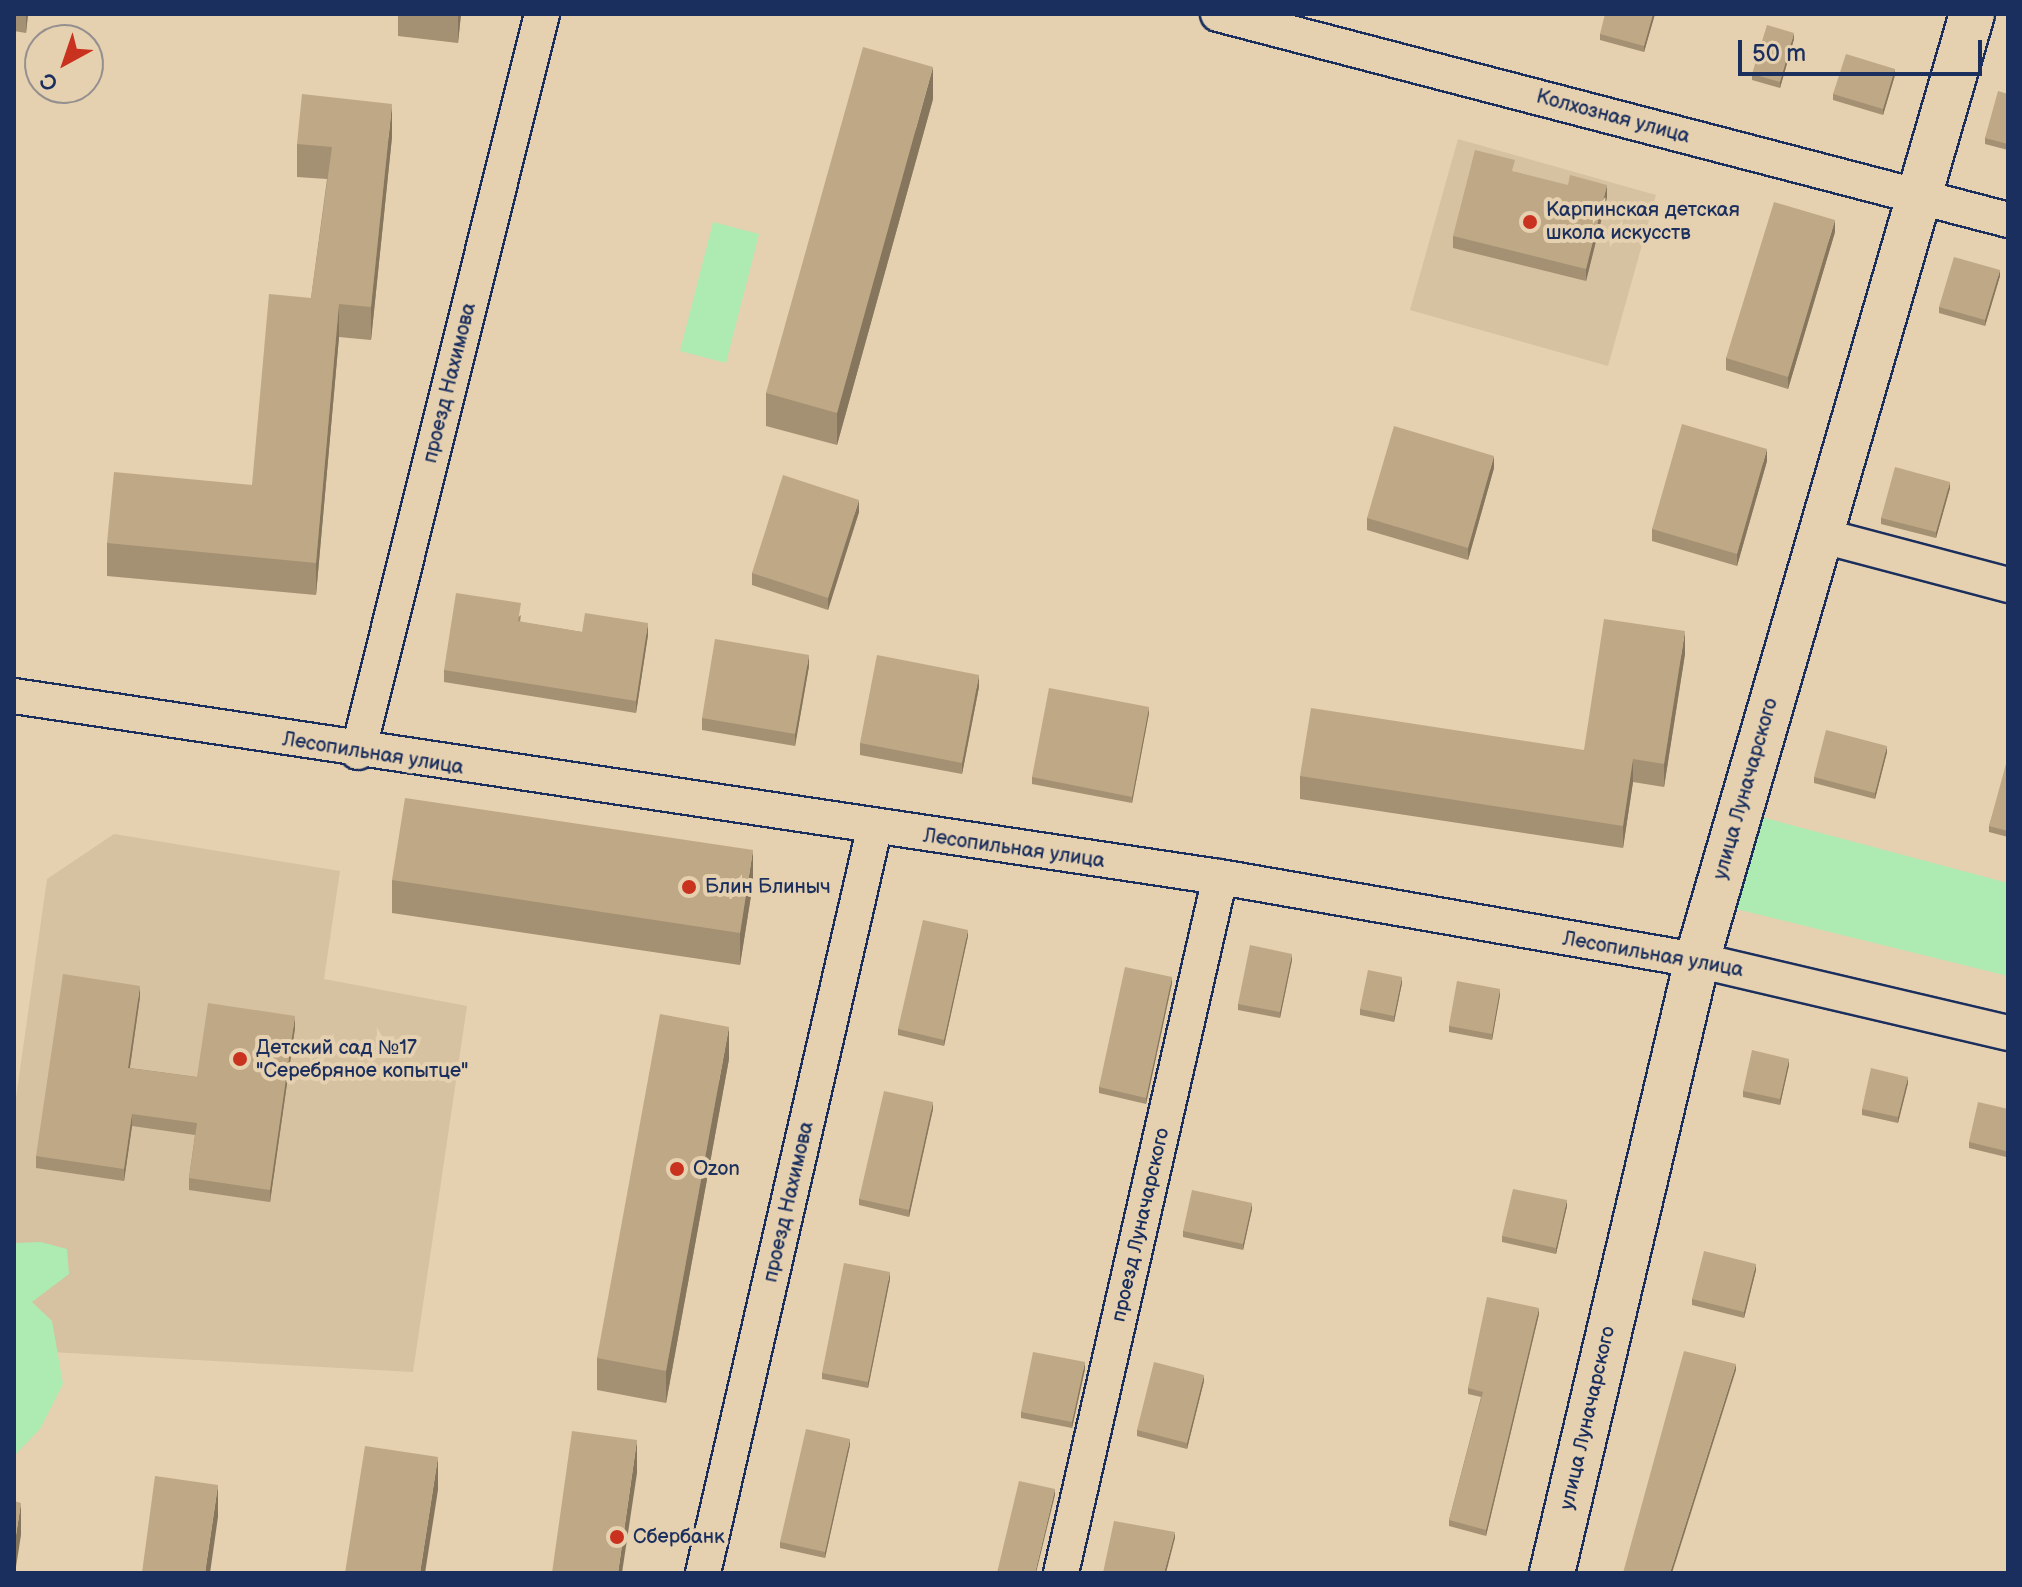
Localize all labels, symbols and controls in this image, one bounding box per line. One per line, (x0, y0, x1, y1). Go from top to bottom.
north arrow (24, 24, 104, 104)
scale bar (1742, 24, 1986, 74)
text: 50 m (1752, 39, 1806, 68)
text: С (35, 66, 64, 96)
street label: Колхозная улица (1533, 85, 1693, 149)
place label: Карпинская детская школа искусств (1546, 198, 1740, 245)
marker: Карпинская детская школа искусств (1521, 213, 1539, 231)
street label: проезд Нахимова (418, 300, 482, 466)
street label: улица Луначарского (1709, 696, 1783, 882)
street label: Лесопильная улица (281, 728, 465, 780)
street label: Лесопильная улица (922, 824, 1106, 874)
place label: Блин Блиныч (705, 875, 831, 899)
marker: Блин Блиныч (680, 878, 698, 896)
street label: Лесопильная улица (1561, 927, 1745, 983)
place label: Детский сад №17 "Серебряное копытце" (256, 1036, 469, 1083)
marker: Детский сад №17 "Серебряное копытце" (231, 1050, 249, 1068)
street label: проезд Нахимова (759, 1119, 819, 1285)
street label: проезд Луначарского (1107, 1126, 1175, 1324)
place label: Ozon (693, 1157, 740, 1181)
marker: Ozon (668, 1160, 686, 1178)
street label: улица Луначарского (1555, 1324, 1621, 1512)
place label: Сбербанк (633, 1525, 725, 1549)
marker: Сбербанк (608, 1528, 626, 1546)

